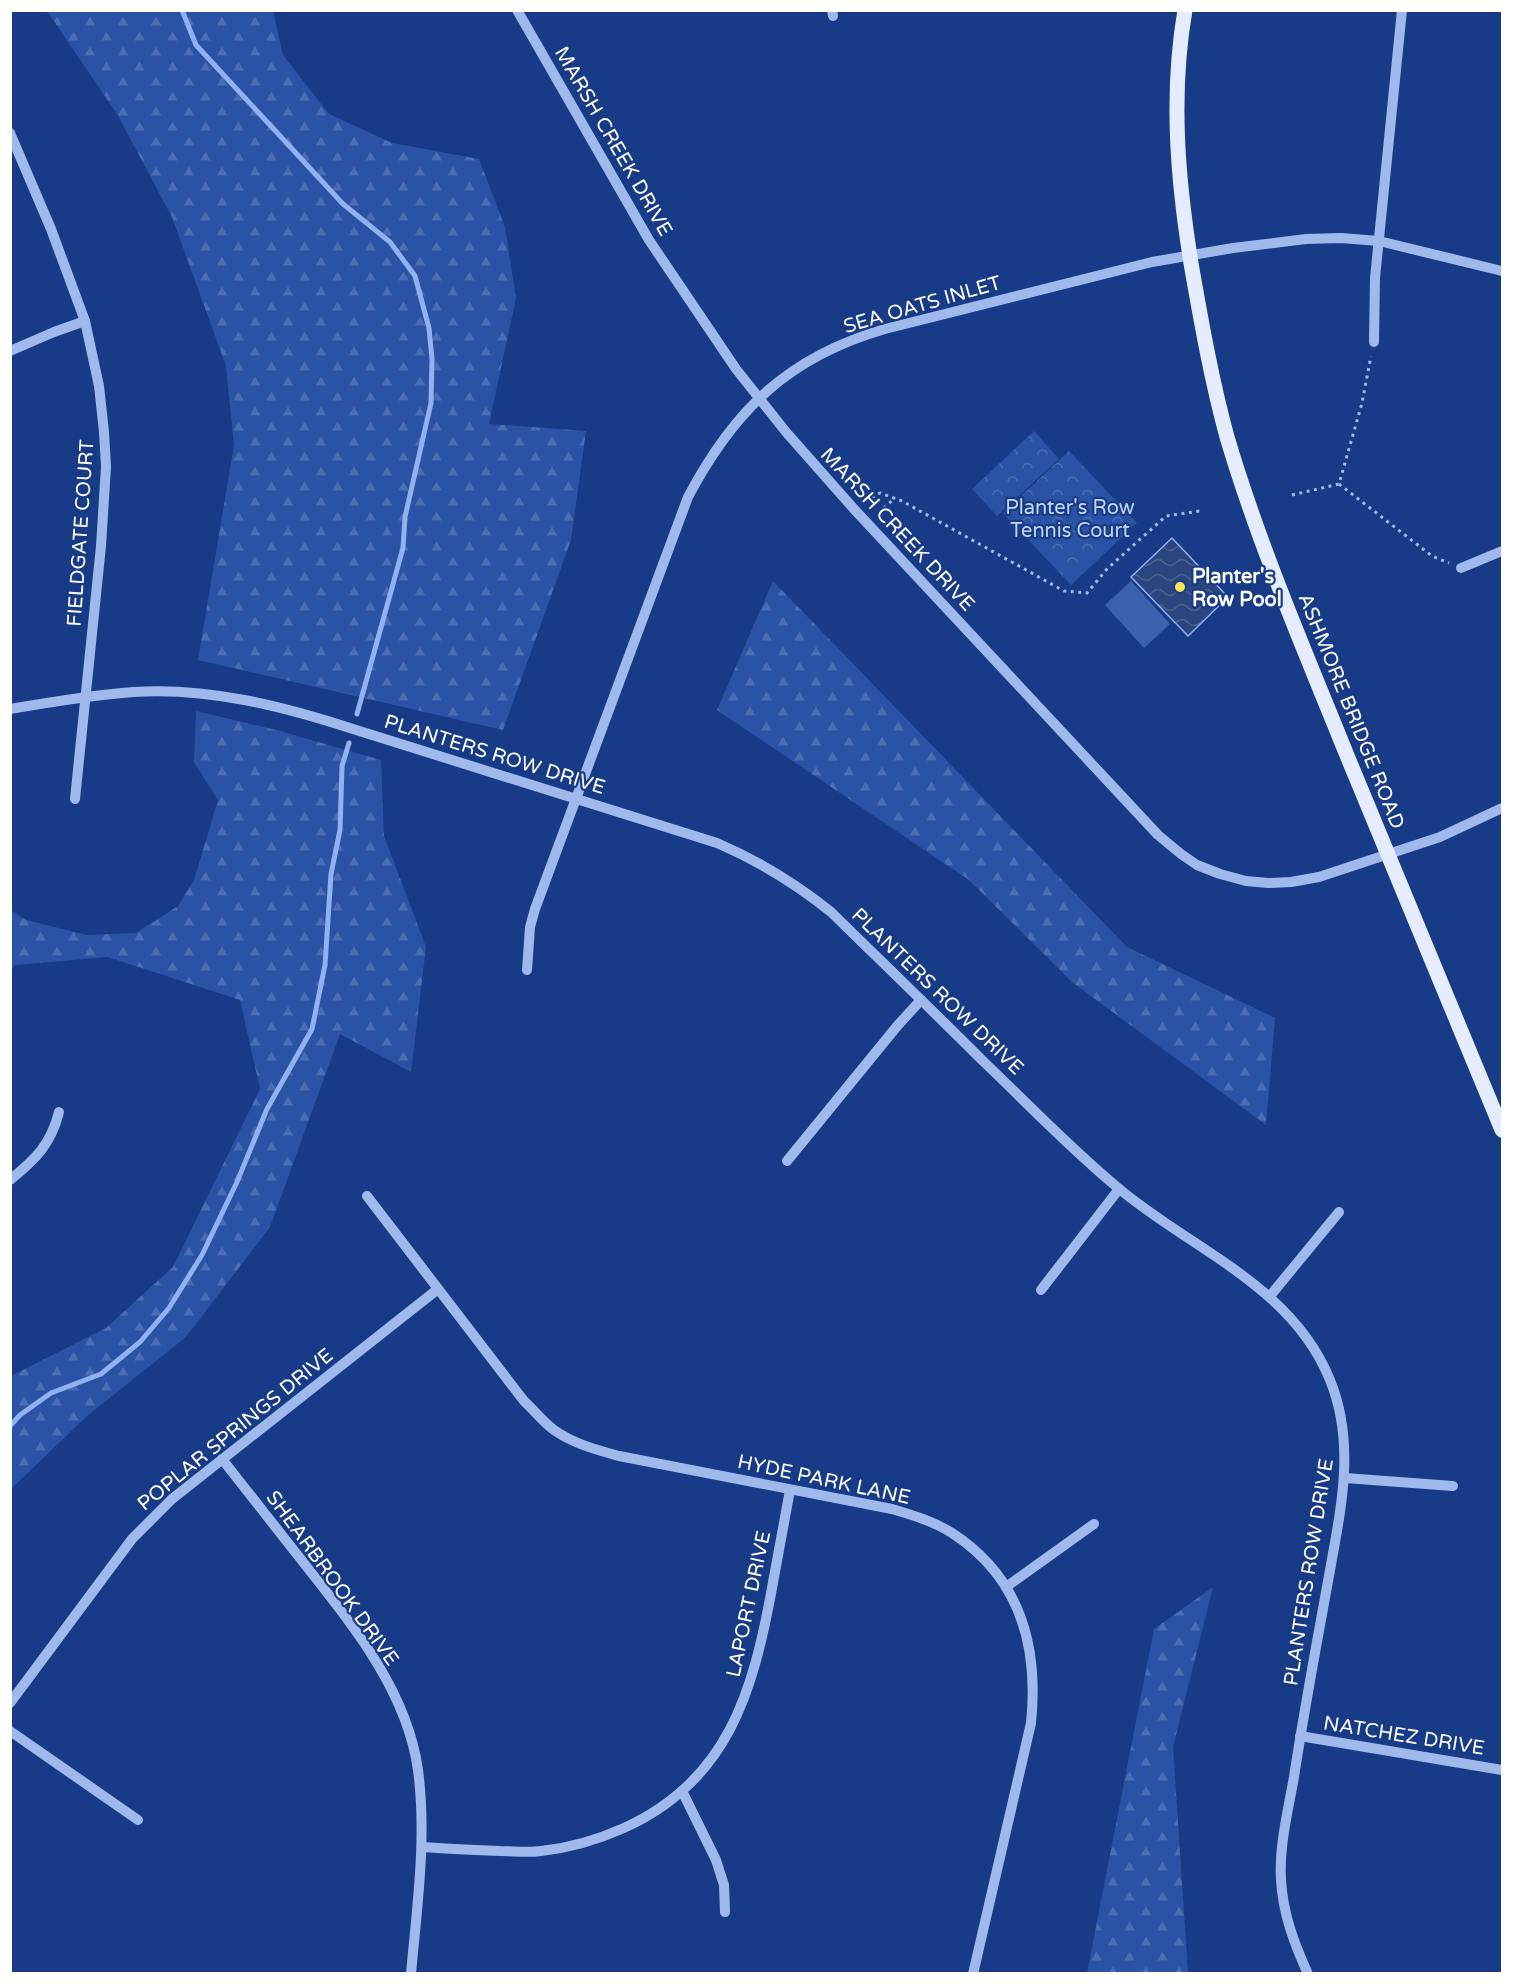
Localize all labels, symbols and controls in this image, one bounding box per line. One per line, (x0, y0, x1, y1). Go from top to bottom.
street label: MARSH CREEK DRIVE (549, 42, 677, 241)
street label: SEA OATS INLET (841, 271, 1004, 339)
street label: FIELDGATE COURT (62, 439, 100, 627)
street label: MARSH CREEK DRIVE (815, 443, 979, 616)
park label: Planter's Row Tennis Court (1005, 496, 1135, 543)
place label: Planter's Row Pool (1192, 565, 1282, 612)
marker: Planter's Row Pool (1173, 580, 1187, 594)
street label: ASHMORE BRIDGE ROAD (1293, 590, 1409, 833)
street label: PLANTERS ROW DRIVE (381, 710, 608, 800)
street label: PLANTERS ROW DRIVE (846, 903, 1028, 1080)
street label: POPLAR SPRINGS DRIVE (133, 1343, 338, 1516)
street label: HYDE PARK LANE (735, 1450, 912, 1510)
street label: PLANTERS ROW DRIVE (1279, 1457, 1339, 1687)
street label: SHEARBROOK DRIVE (261, 1487, 404, 1671)
street label: LAPORT DRIVE (722, 1529, 776, 1680)
street label: NATCHEZ DRIVE (1322, 1711, 1486, 1761)

